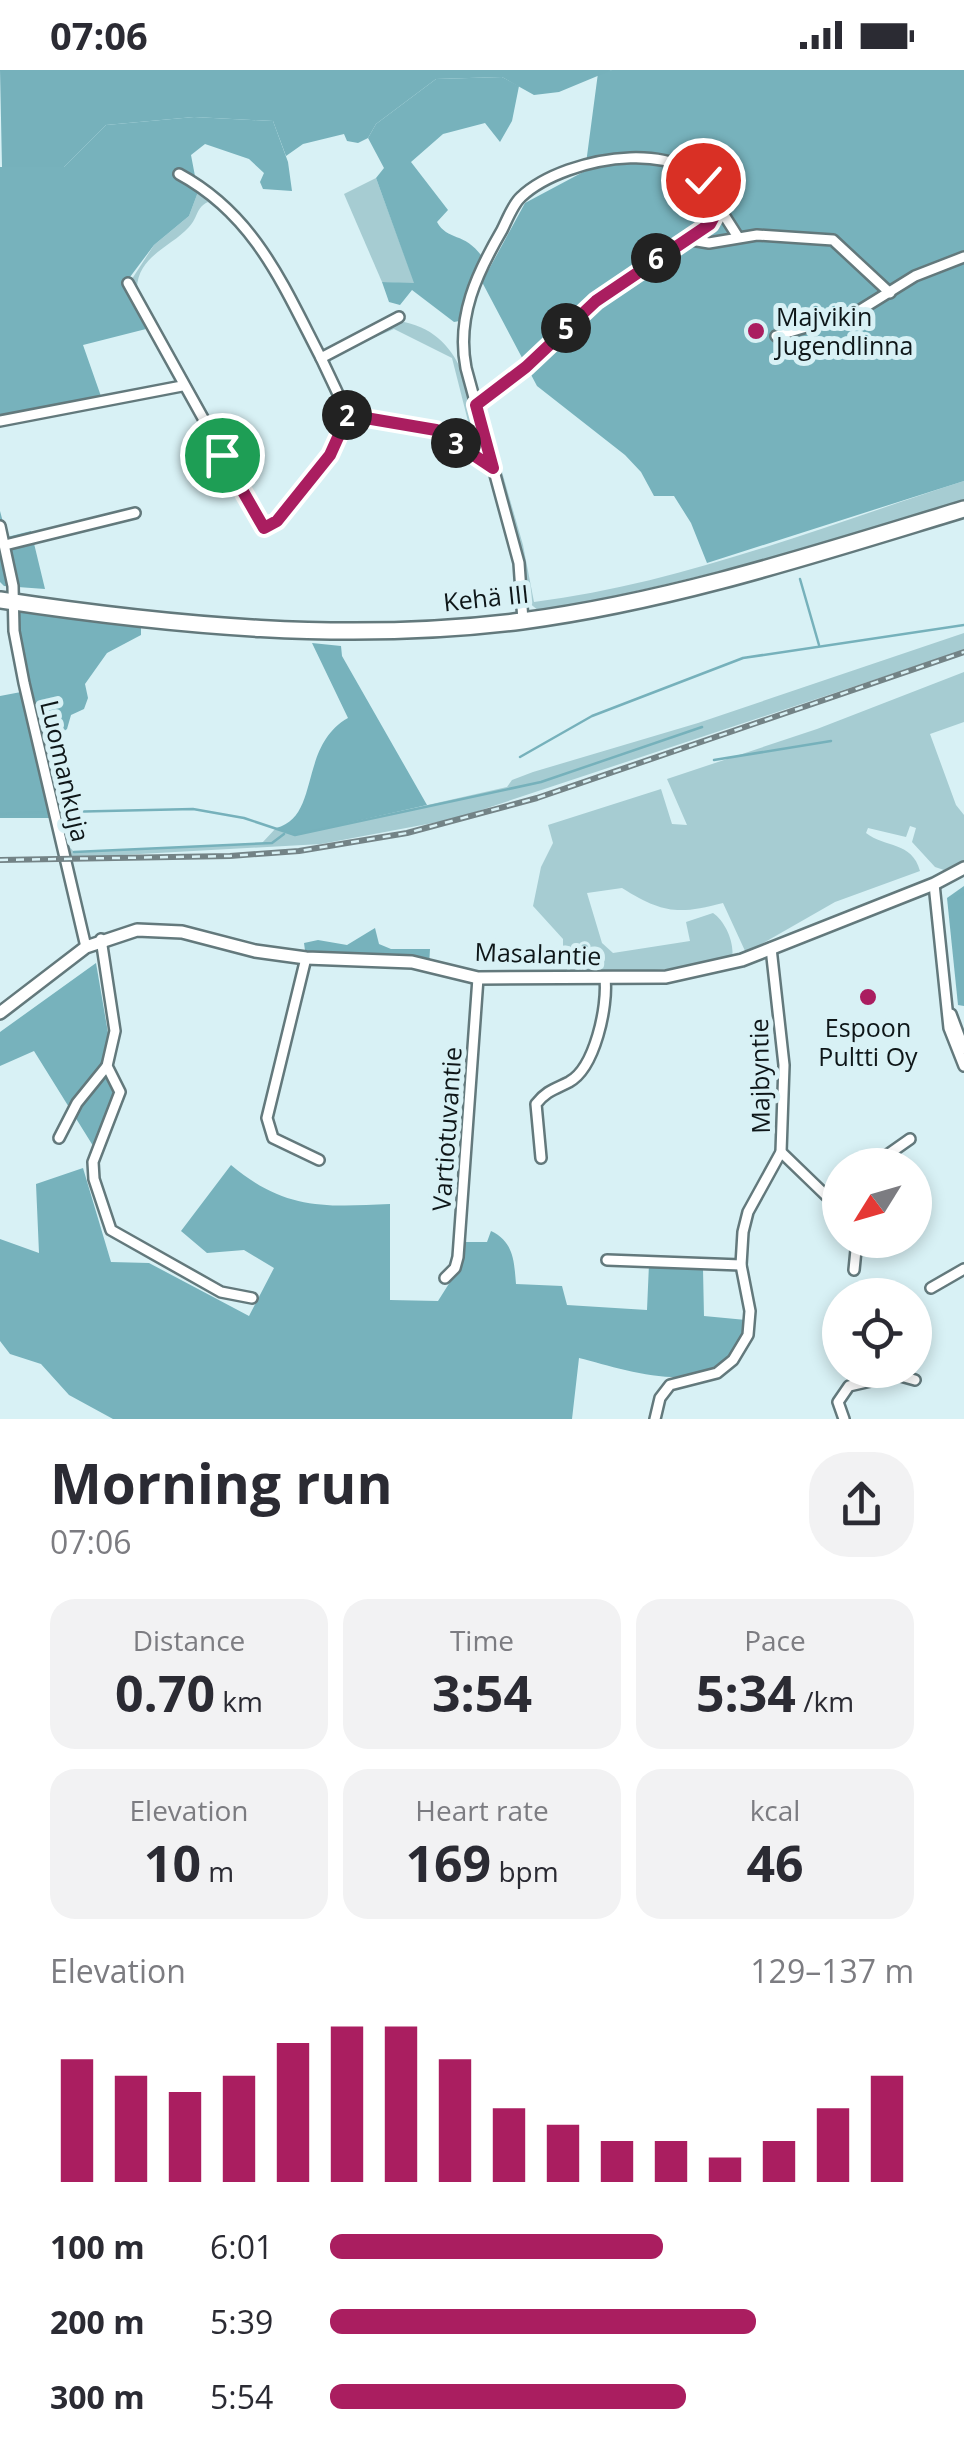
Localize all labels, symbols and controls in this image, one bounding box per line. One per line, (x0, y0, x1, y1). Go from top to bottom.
text: 07:06 (50, 9, 148, 61)
pin (661, 138, 746, 223)
icon: check (676, 153, 731, 208)
pin: 6 (631, 233, 681, 283)
text: 6 (648, 239, 664, 277)
place label: Majvikin Jugendlinna (774, 299, 913, 362)
pin: 5 (541, 303, 591, 353)
text: 5 (558, 309, 574, 347)
marker: Majvikin Jugendlinna (745, 320, 767, 342)
pin: 2 (322, 390, 372, 440)
text: 2 (339, 396, 355, 434)
pin (180, 413, 265, 498)
pin: 3 (431, 418, 481, 468)
text: 3 (448, 424, 464, 462)
icon: arrive (195, 428, 250, 483)
street label: Kehä III (441, 576, 530, 618)
street label: Luomankuja (33, 697, 99, 845)
street label: Masalantie (474, 934, 602, 972)
marker: Espoon Pultti Oy (857, 986, 879, 1008)
place label: Espoon Pultti Oy (818, 1010, 918, 1073)
street label: Majbyntie (741, 1018, 777, 1134)
street label: Vartiotuvantie (423, 1046, 469, 1212)
north arrow (822, 1148, 932, 1258)
map controls (822, 1148, 932, 1388)
button: locate (822, 1278, 932, 1388)
text: Morning run (50, 1445, 393, 1520)
button: share (809, 1452, 914, 1557)
text: 07:06 (50, 1520, 132, 1563)
text: Distance (133, 1621, 245, 1659)
text: Time (450, 1621, 514, 1659)
text: Pace (744, 1621, 806, 1659)
text: 0.70 (115, 1659, 215, 1727)
text: 3:54 (432, 1659, 532, 1727)
text: 5:34 (696, 1659, 796, 1727)
text: km (215, 1682, 263, 1720)
text: /km (796, 1682, 854, 1720)
text: Elevation (130, 1791, 248, 1829)
text: Heart rate (415, 1791, 549, 1829)
text: kcal (750, 1791, 800, 1829)
text: 10 (144, 1829, 201, 1897)
text: 169 (405, 1829, 491, 1897)
text: 46 (746, 1829, 804, 1897)
text: m (201, 1852, 234, 1890)
text: bpm (491, 1852, 559, 1890)
text: Elevation (50, 1949, 186, 1992)
text: 129–137 m (750, 1949, 914, 1992)
text: 100 m (50, 2225, 145, 2268)
text: 6:01 (210, 2225, 273, 2268)
text: 200 m (50, 2300, 145, 2343)
text: 5:39 (210, 2300, 273, 2343)
text: 300 m (50, 2375, 145, 2418)
text: 5:54 (210, 2375, 273, 2418)

